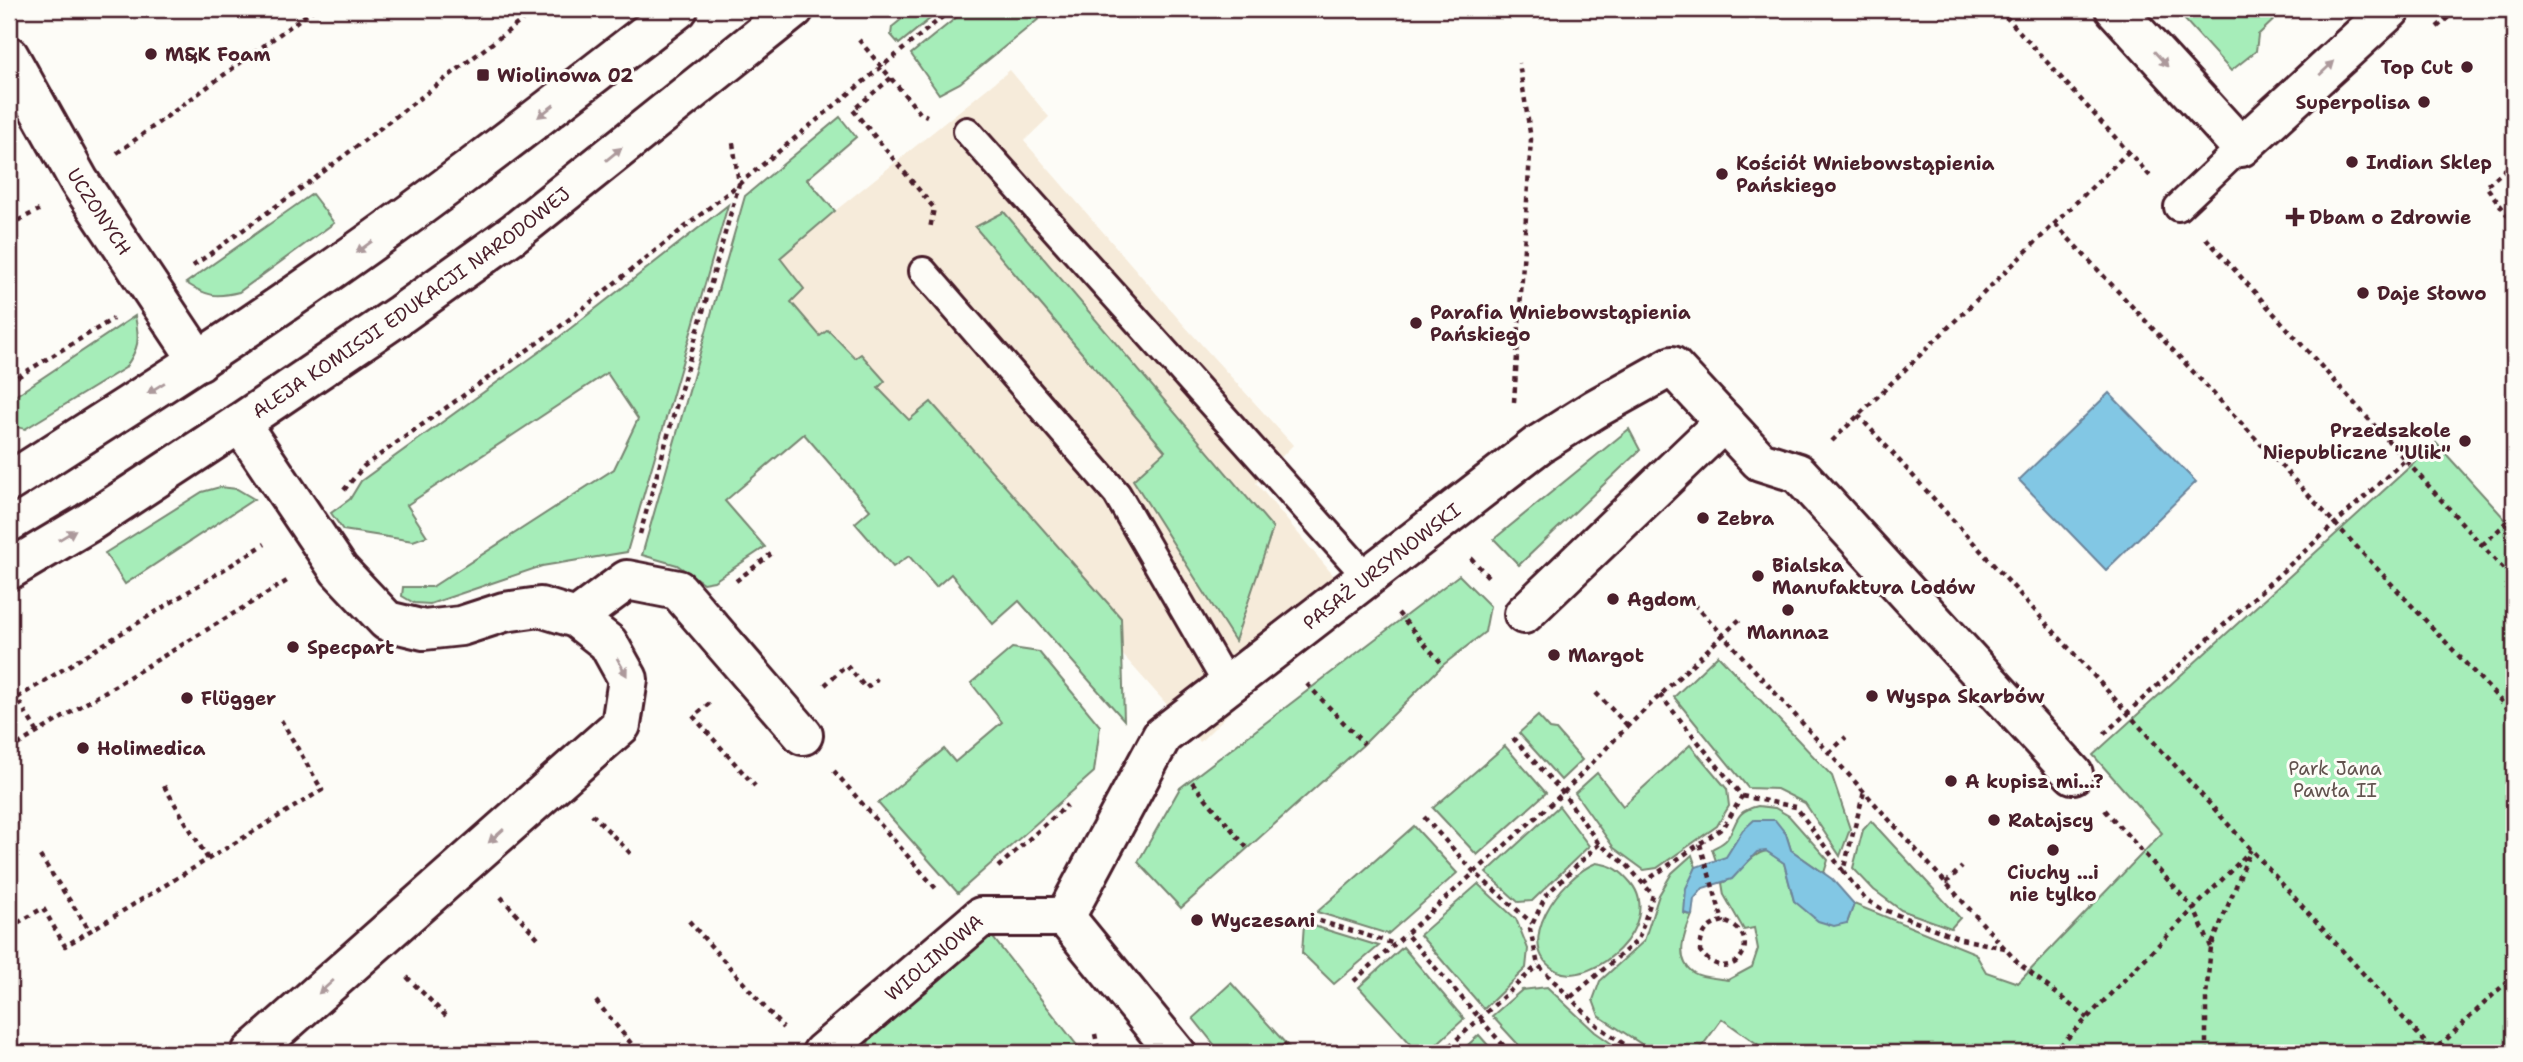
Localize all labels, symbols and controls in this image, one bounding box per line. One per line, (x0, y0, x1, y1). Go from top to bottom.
place label: M&K Foam (165, 42, 270, 67)
marker: M&K Foam (143, 46, 159, 62)
one-way arrow (2153, 50, 2169, 68)
place label: Top Cut (2380, 55, 2453, 80)
marker: Top Cut (2459, 59, 2475, 75)
one-way arrow (2318, 60, 2335, 76)
place label: Wiolinowa 02 (497, 63, 633, 88)
marker: Wiolinowa 02 (475, 67, 491, 83)
place label: Superpolisa (2296, 90, 2410, 115)
marker: Superpolisa (2416, 94, 2432, 110)
one-way arrow (537, 103, 555, 117)
one-way arrow (604, 147, 622, 162)
place label: Indian Sklep (2366, 150, 2492, 175)
place label: Kościół Wniebowstąpienia Pańskiego (1736, 151, 1995, 198)
marker: Indian Sklep (2344, 154, 2360, 170)
street label: UCZONYCH (61, 164, 137, 260)
marker: Kościół Wniebowstąpienia Pańskiego (1714, 166, 1730, 182)
street label: ALEJA KOMISJI EDUKACJI NARODOWEJ (247, 181, 575, 424)
place label: Dbam o Zdrowie (2309, 205, 2471, 230)
marker: Dbam o Zdrowie (2287, 209, 2303, 225)
one-way arrow (355, 240, 373, 254)
place label: Daje Słowo (2377, 281, 2487, 306)
marker: Daje Słowo (2355, 285, 2371, 301)
place label: Parafia Wniebowstąpienia Pańskiego (1430, 300, 1691, 347)
marker: Parafia Wniebowstąpienia Pańskiego (1408, 315, 1424, 331)
one-way arrow (146, 382, 165, 395)
place label: Przedszkole Niepubliczne "Ulik" (2263, 418, 2451, 465)
marker: Przedszkole Niepubliczne "Ulik" (2457, 433, 2473, 449)
street label: PASAŻ URSYNOWSKI (1298, 498, 1466, 635)
place label: Zebra (1717, 506, 1774, 531)
marker: Zebra (1695, 510, 1711, 526)
one-way arrow (58, 529, 77, 541)
place label: Bialska Manufaktura Lodów (1772, 553, 1976, 600)
marker: Bialska Manufaktura Lodów (1750, 568, 1766, 584)
place label: Agdom (1627, 587, 1696, 612)
marker: Agdom (1605, 591, 1621, 607)
marker: Mannaz (1780, 602, 1796, 618)
place label: Mannaz (1747, 620, 1829, 645)
place label: Specpart (307, 635, 394, 660)
marker: Specpart (285, 639, 301, 655)
place label: Margot (1568, 643, 1644, 668)
marker: Margot (1546, 647, 1562, 663)
one-way arrow (616, 657, 628, 676)
place label: Wyspa Skarbów (1886, 684, 2045, 709)
place label: Flügger (201, 686, 276, 711)
marker: Wyspa Skarbów (1864, 688, 1880, 704)
marker: Flügger (179, 690, 195, 706)
place label: Holimedica (97, 736, 206, 761)
marker: Holimedica (75, 740, 91, 756)
park label: Park Jana Pawła II (2288, 756, 2382, 803)
place label: A kupisz mi...? (1965, 769, 2103, 794)
marker: A kupisz mi...? (1943, 773, 1959, 789)
place label: Ratajscy (2008, 808, 2094, 833)
marker: Ratajscy (1986, 812, 2002, 828)
one-way arrow (488, 828, 505, 843)
marker: Ciuchy ...i nie tylko (2045, 842, 2061, 858)
place label: Ciuchy ...i nie tylko (2007, 860, 2099, 907)
place label: Wyczesani (1211, 908, 1315, 933)
street label: WIOLINOWA (880, 909, 989, 1007)
marker: Wyczesani (1189, 912, 1205, 928)
one-way arrow (317, 979, 335, 995)

